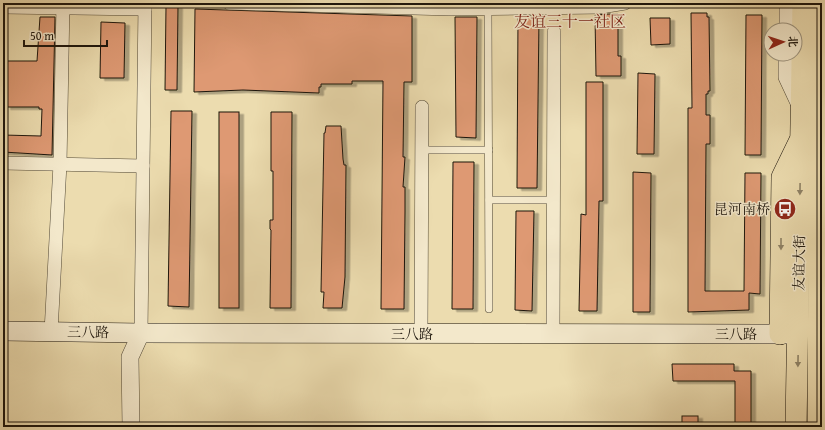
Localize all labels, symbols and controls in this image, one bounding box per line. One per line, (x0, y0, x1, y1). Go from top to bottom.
district label: 友谊三十一社区 (514, 9, 626, 33)
scale bar (24, 22, 107, 48)
north arrow (763, 22, 803, 62)
text: 50 m (30, 27, 54, 44)
text: 北 (785, 36, 801, 47)
one-way arrow (797, 183, 803, 196)
bus stop icon: 昆河南桥 (772, 196, 798, 222)
place label: 昆河南桥 (714, 199, 770, 219)
street label: 友谊大街 (789, 235, 809, 291)
one-way arrow (778, 238, 784, 251)
street label: 三八路 (67, 322, 109, 342)
street label: 三八路 (391, 324, 433, 344)
street label: 三八路 (715, 324, 757, 344)
one-way arrow (794, 355, 801, 367)

